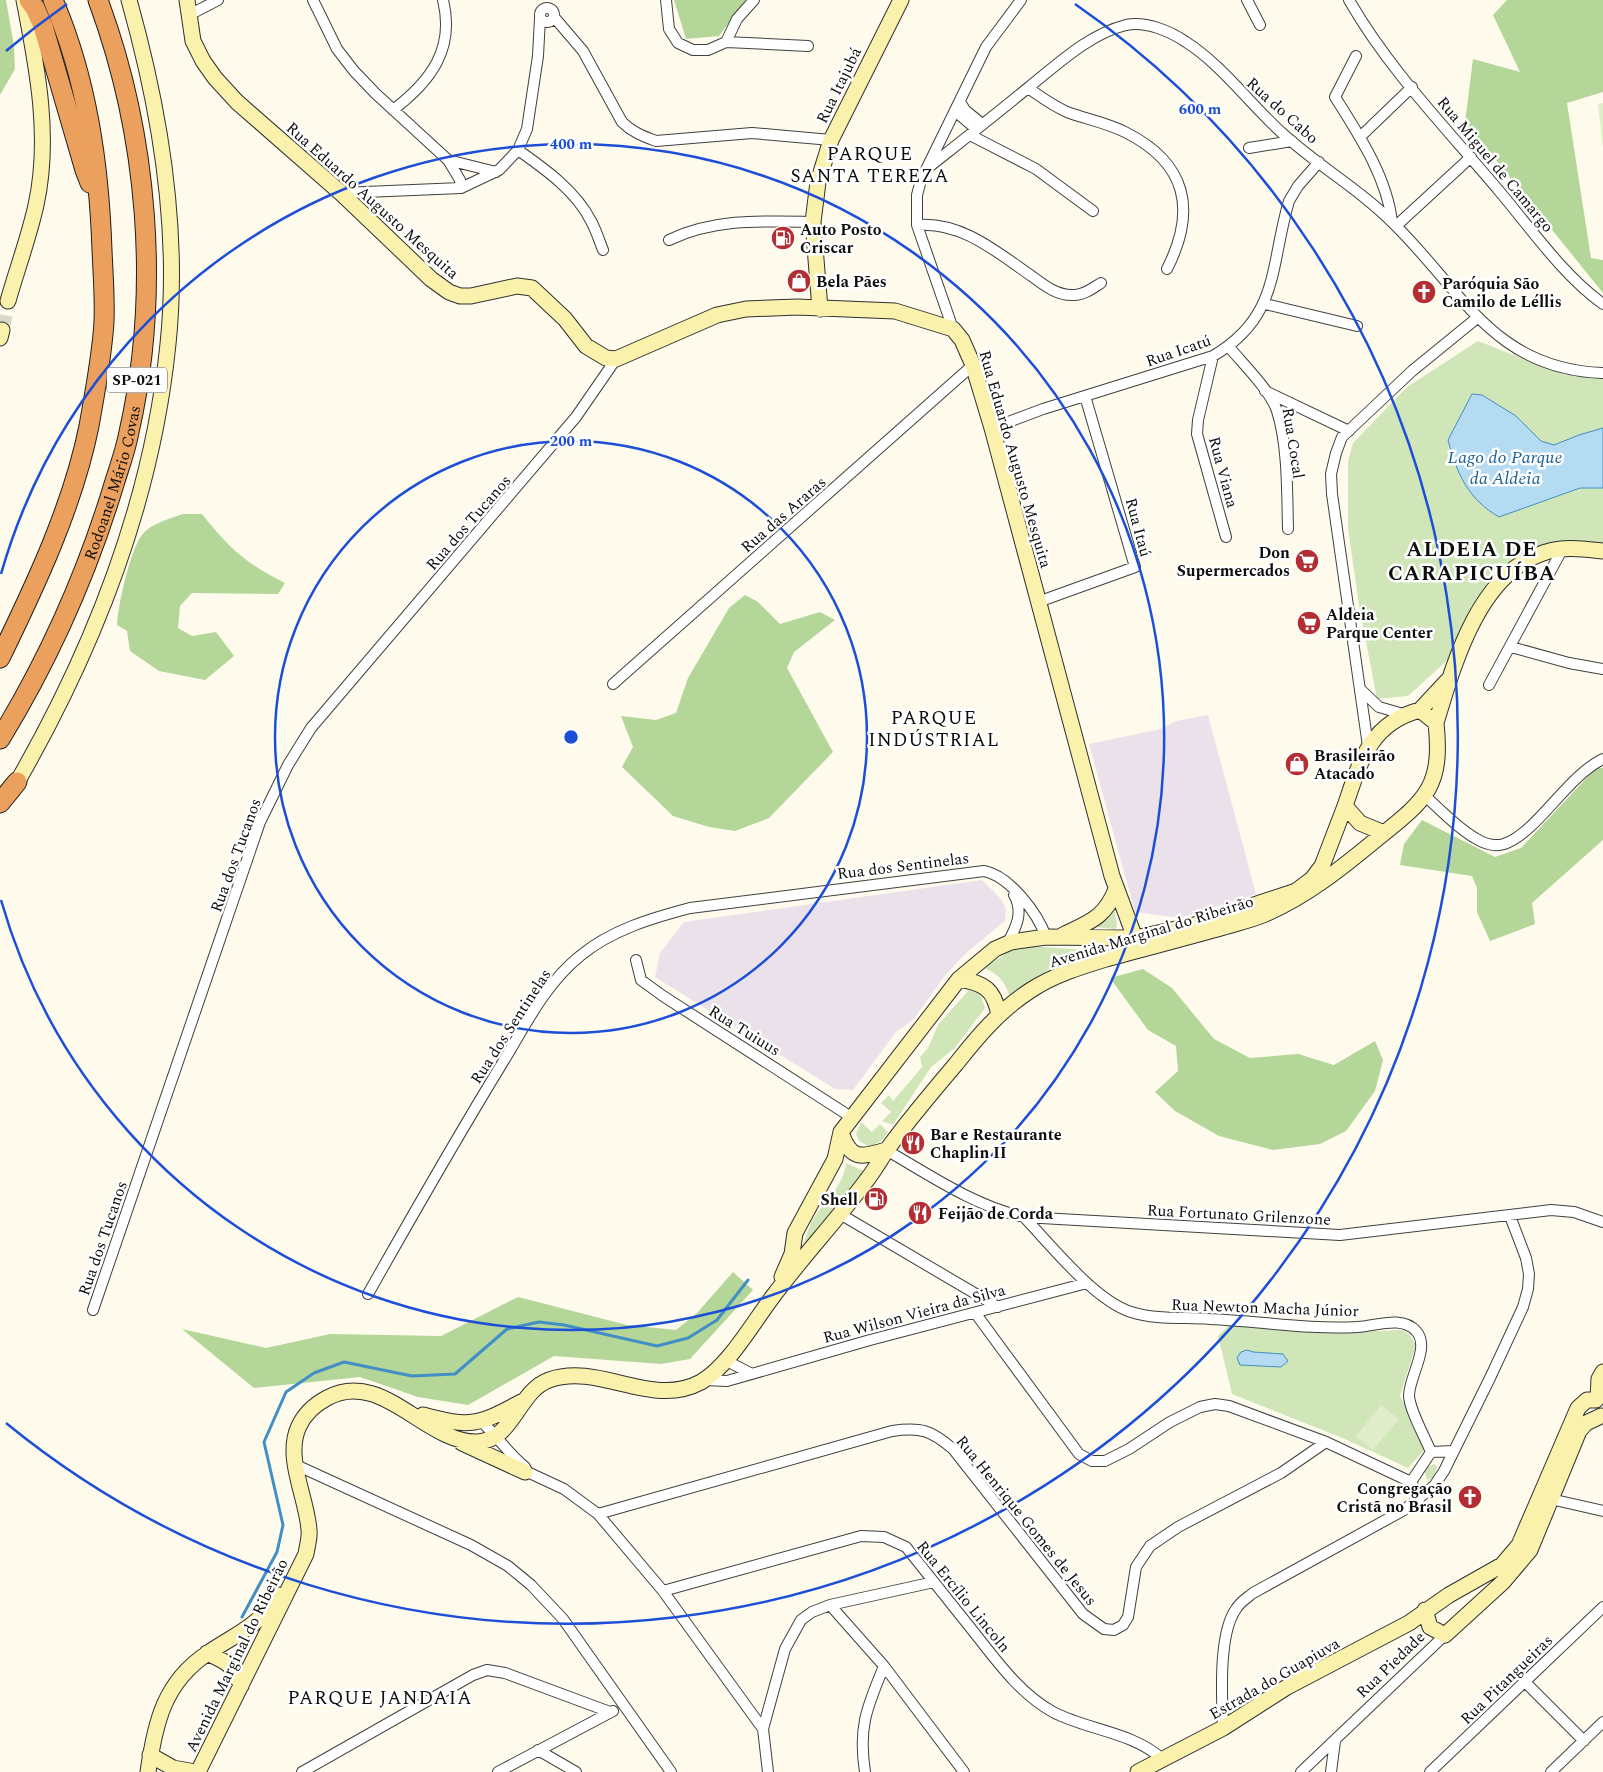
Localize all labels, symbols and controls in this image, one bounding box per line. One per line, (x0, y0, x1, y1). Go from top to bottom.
street label: Rua Itajubá (810, 43, 868, 128)
street label: Rua do Cabo (1241, 72, 1324, 150)
street label: Rua Miguel de Camargo (1431, 91, 1559, 238)
text: 600 m (1179, 98, 1222, 121)
street label: Rua Eduardo Augusto Mesquita (281, 116, 464, 285)
text: 400 m (550, 133, 593, 156)
district label: PARQUE SANTA TEREZA (790, 140, 950, 191)
place label: Auto Posto Criscar (800, 218, 882, 260)
fuel station icon: Auto Posto Criscar (770, 225, 796, 251)
shop icon: Bela Pães (786, 268, 812, 294)
place label: Bela Pães (816, 270, 887, 294)
place label: Paróquia São Camilo de Léllis (1442, 272, 1562, 314)
church icon: Paróquia São Camilo de Léllis (1411, 279, 1437, 305)
street label: Rua Icatú (1142, 329, 1214, 373)
street label: Rua Eduardo Augusto Mesquita (972, 348, 1058, 571)
road number: SP-021 (107, 368, 167, 392)
street label: Rodoanel Mário Covas (78, 403, 147, 564)
street label: Rua Cocal (1276, 406, 1310, 481)
text: 200 m (550, 430, 593, 453)
street label: Rua Viana (1202, 434, 1244, 511)
water label: Lago do Parque da Aldeia (1448, 444, 1562, 492)
street label: Rua dos Tucanos (420, 470, 517, 576)
street label: Rua das Araras (736, 471, 832, 559)
street label: Rua Itaú (1119, 495, 1157, 559)
district label: ALDEIA DE CARAPICUÍBA (1388, 534, 1556, 590)
place label: Don Supermercados (1177, 541, 1290, 583)
supermarket icon: Don Supermercados (1294, 548, 1320, 574)
place label: Aldeia Parque Center (1326, 603, 1433, 645)
supermarket icon: Aldeia Parque Center (1296, 610, 1322, 636)
district label: PARQUE INDÚSTRIAL (868, 704, 1000, 755)
centre of rings (562, 728, 580, 746)
place label: Brasileirão Atacado (1314, 744, 1395, 786)
shop icon: Brasileirão Atacado (1284, 751, 1310, 777)
street label: Rua dos Tucanos (204, 795, 268, 916)
street label: Rua dos Sentinelas (836, 846, 971, 886)
street label: Avenida Marginal do Ribeirão (1046, 889, 1256, 975)
street label: Rua dos Sentinelas (465, 964, 557, 1089)
street label: Rua Tuiuus (704, 999, 785, 1062)
place label: Bar e Restaurante Chaplin II (930, 1123, 1062, 1165)
restaurant icon: Bar e Restaurante Chaplin II (900, 1130, 926, 1156)
street label: Rua dos Tucanos (72, 1178, 134, 1299)
fuel station icon: Shell (863, 1186, 889, 1212)
place label: Shell (821, 1188, 858, 1212)
street label: Rua Fortunato Grilenzone (1146, 1198, 1332, 1232)
restaurant icon: Feijão de Corda (907, 1200, 933, 1226)
place label: Feijão de Corda (938, 1202, 1054, 1226)
street label: Rua Wilson Vieira da Silva (820, 1278, 1008, 1350)
street label: Rua Newton Macha Júnior (1171, 1293, 1359, 1323)
street label: Rua Henrique Gomes de Jesus (950, 1430, 1103, 1611)
place label: Congregação Cristã no Brasil (1337, 1477, 1452, 1519)
church icon: Congregação Cristã no Brasil (1457, 1484, 1483, 1510)
street label: Rua Ercílio Lincoln (910, 1535, 1016, 1658)
street label: Avenida Marginal do Ribeirão (179, 1555, 294, 1756)
street label: Rua Piedade (1351, 1626, 1431, 1704)
street label: Rua Pitangueiras (1455, 1629, 1559, 1730)
street label: Estrada do Guapiuva (1205, 1632, 1344, 1726)
district label: PARQUE JANDAIA (287, 1684, 473, 1713)

